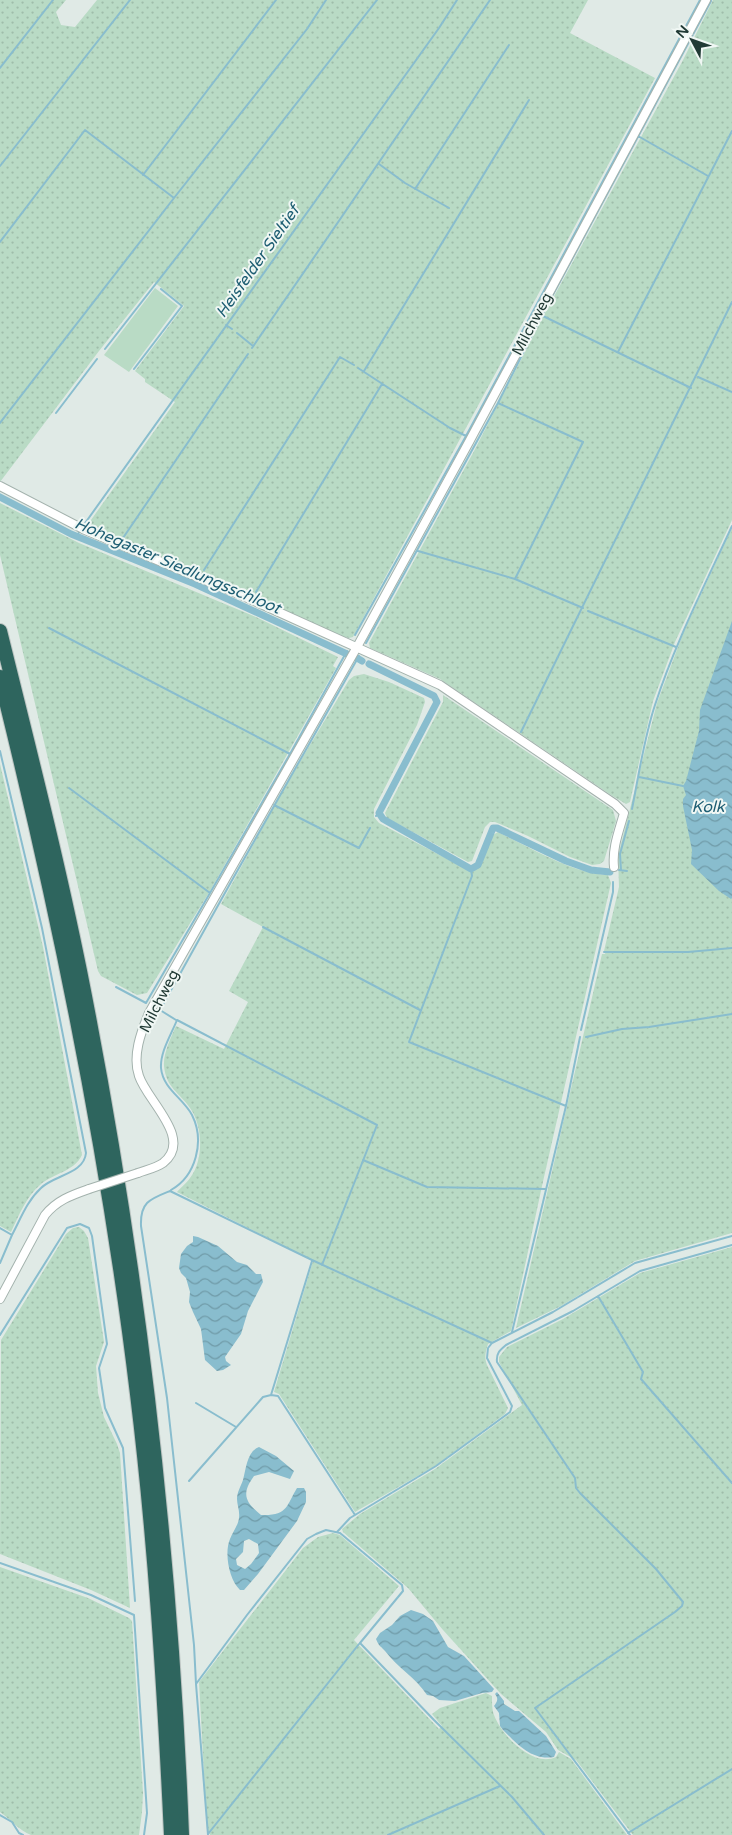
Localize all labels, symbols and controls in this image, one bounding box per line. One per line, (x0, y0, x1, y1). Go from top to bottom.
north arrow (667, 15, 717, 65)
text: N (672, 22, 693, 42)
water label: Heisfelder Sieltief (212, 199, 306, 322)
street label: Milchweg (508, 290, 556, 358)
water label: Hohegaster Siedlungsschloot (72, 513, 285, 619)
water label: Kolk (691, 797, 726, 817)
street label: Milchweg (135, 966, 183, 1036)

